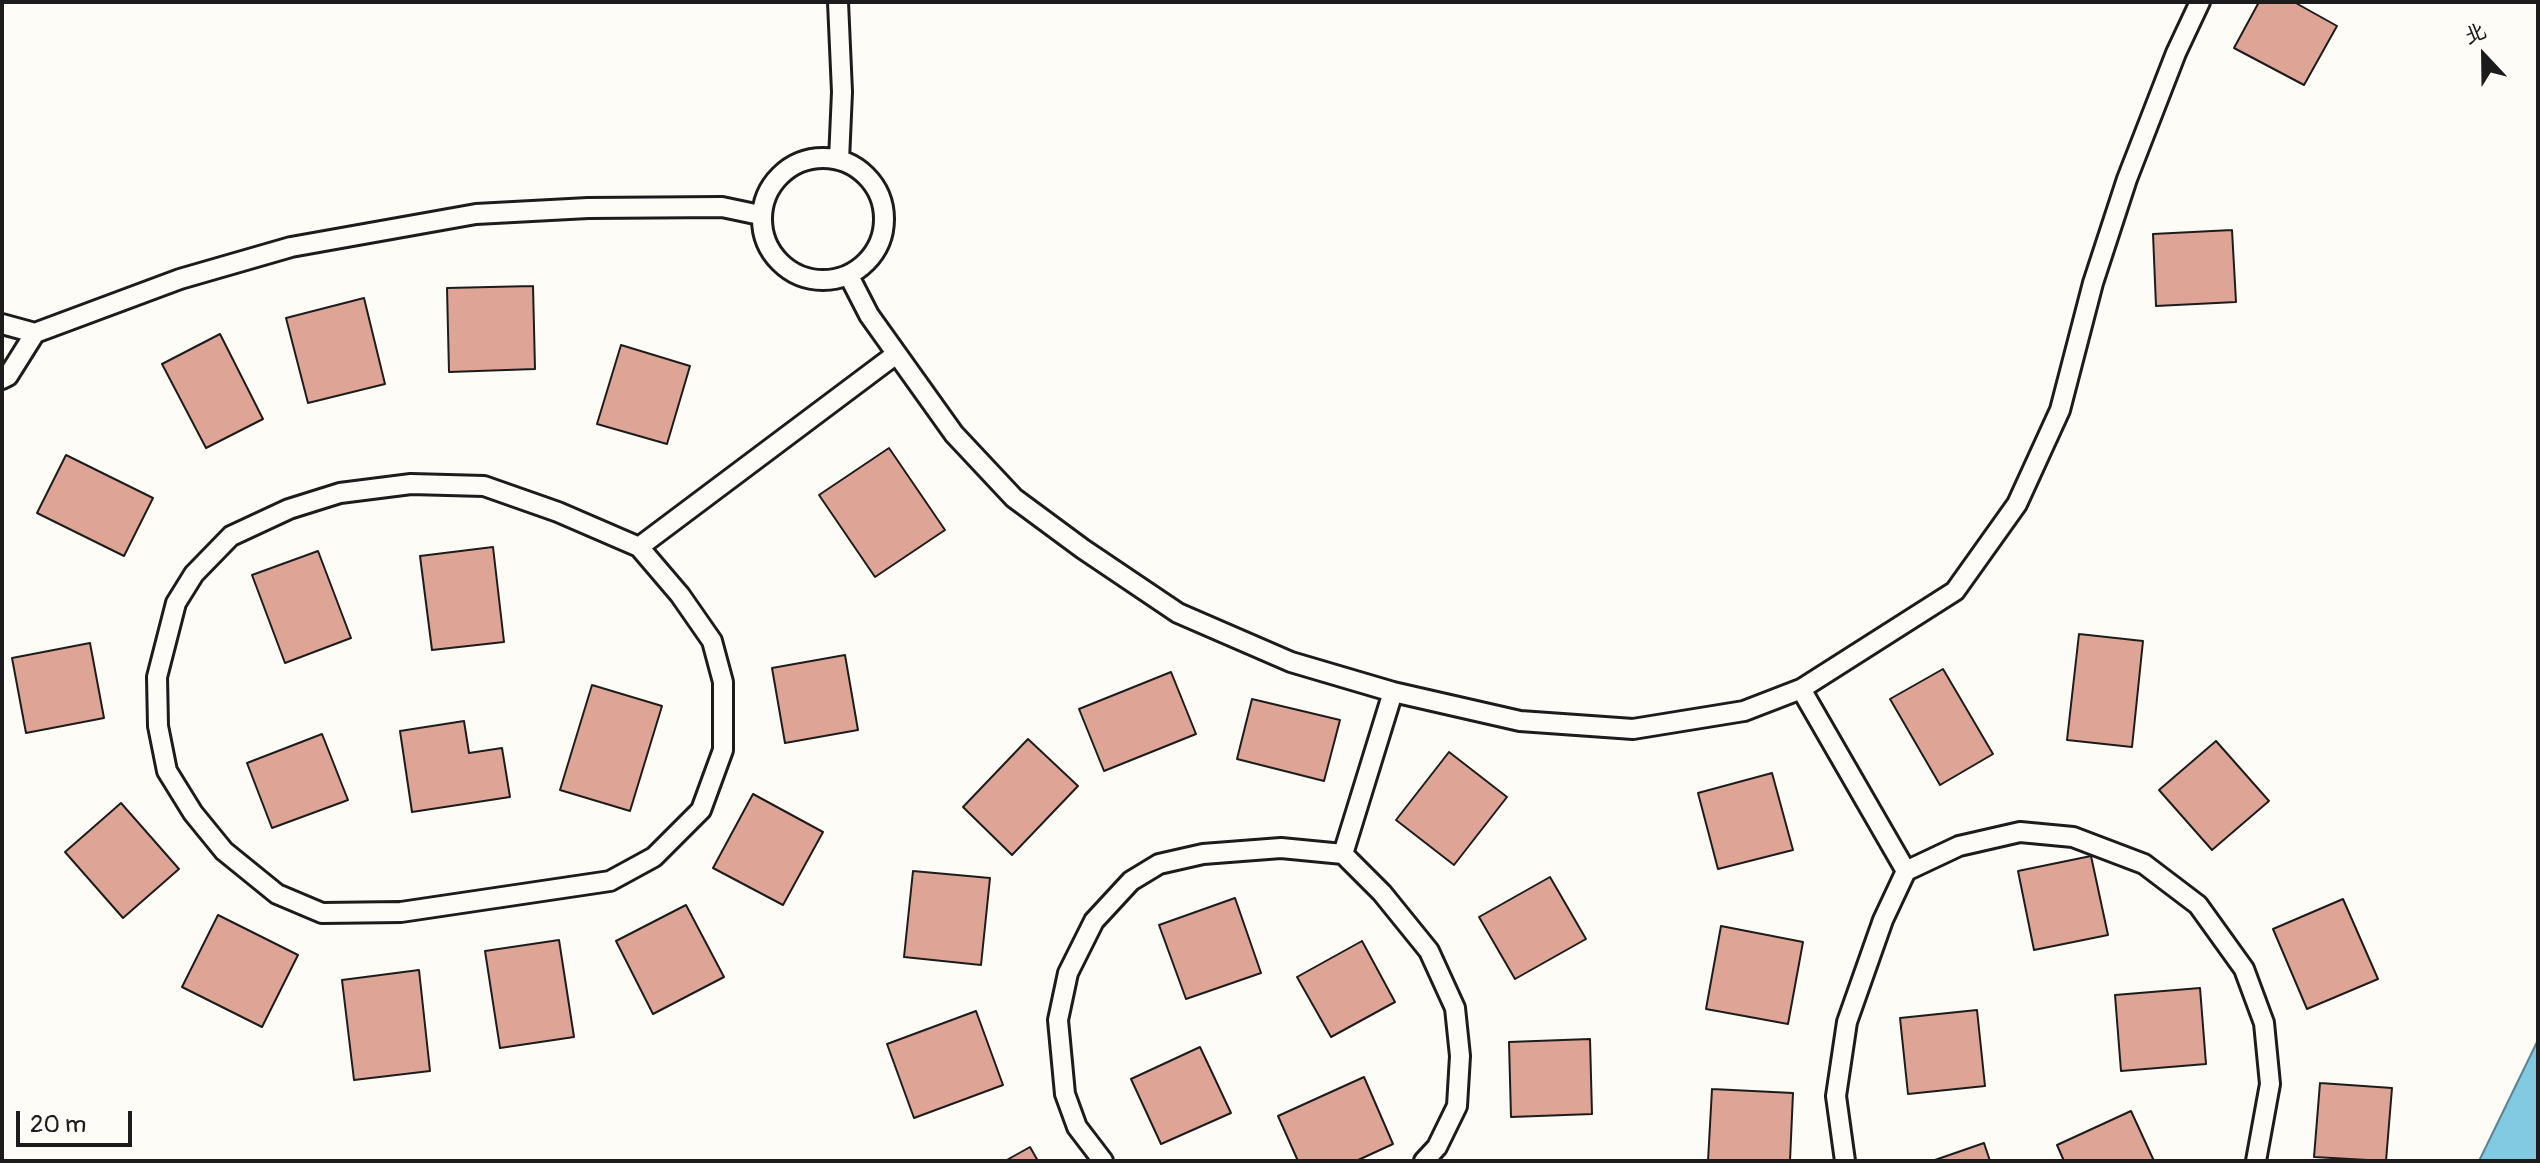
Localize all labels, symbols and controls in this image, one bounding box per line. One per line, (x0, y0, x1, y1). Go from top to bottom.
north arrow (2444, 16, 2524, 96)
text: 北 (2460, 17, 2490, 51)
scale bar (20, 1095, 136, 1145)
text: 20 m (30, 1110, 86, 1139)

